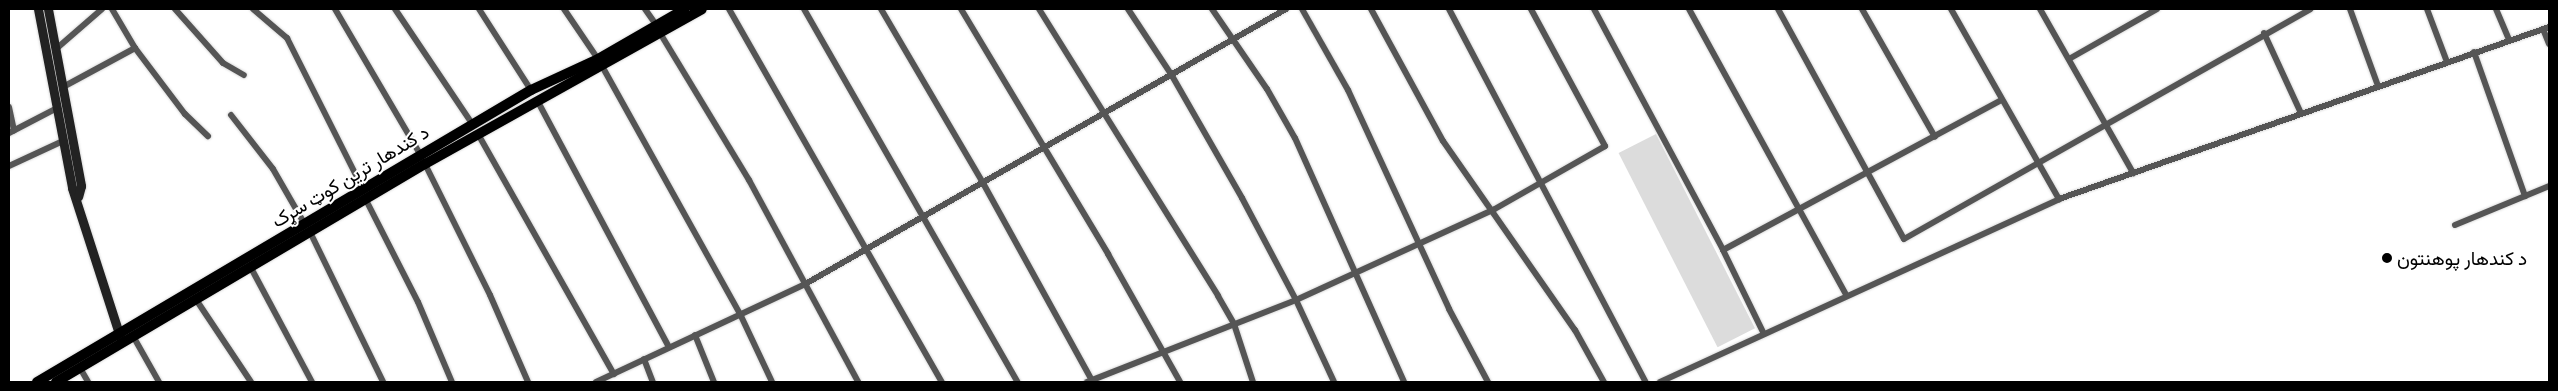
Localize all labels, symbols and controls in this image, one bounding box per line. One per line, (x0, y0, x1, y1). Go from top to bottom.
street label: د کندهار ترين کوټ سړک (267, 120, 433, 232)
place label: د کندهار پوهنتون (2397, 247, 2527, 269)
marker: د کندهار پوهنتون (2381, 252, 2393, 264)

